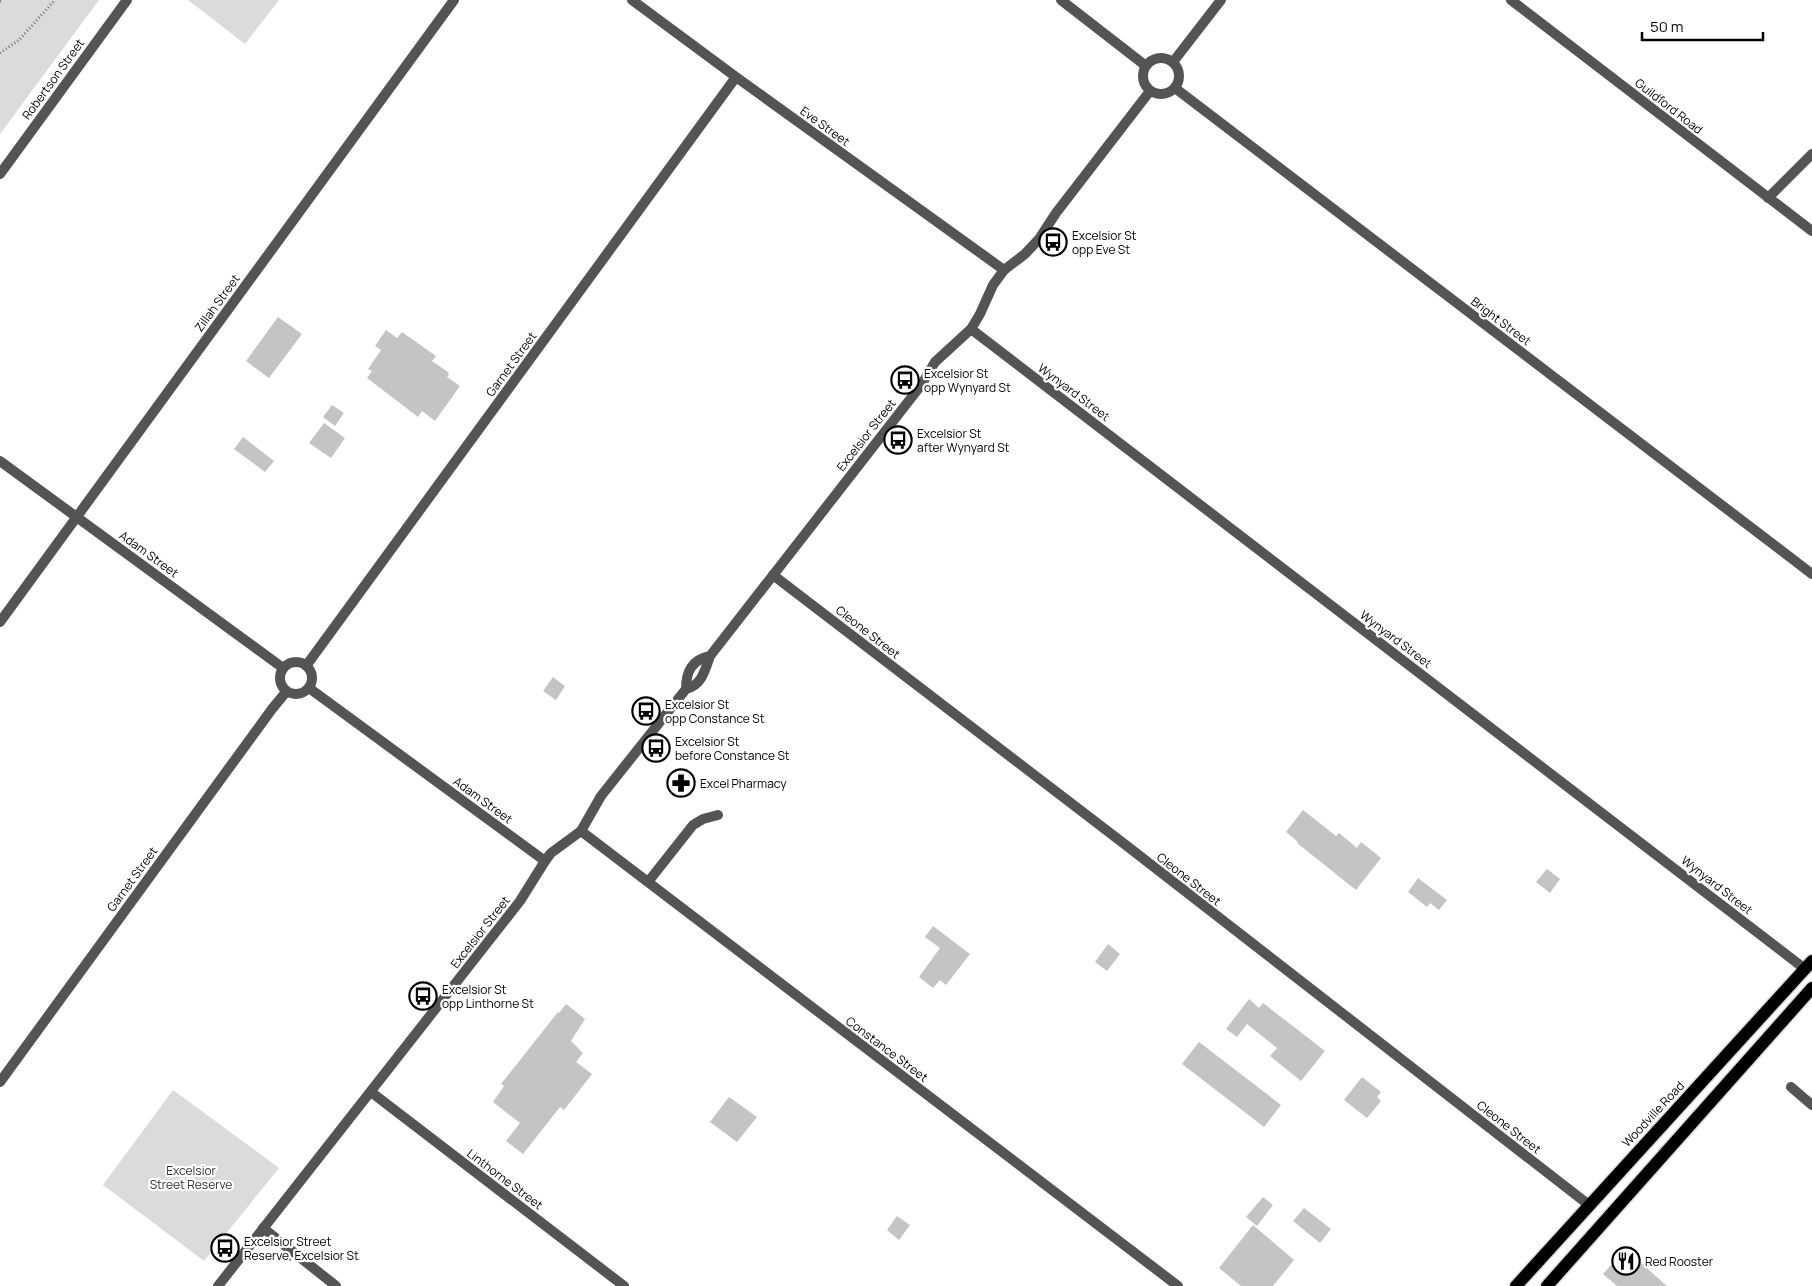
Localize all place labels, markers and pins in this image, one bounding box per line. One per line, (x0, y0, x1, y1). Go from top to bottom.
bus stop icon: Excelsior St opp Eve St (1038, 227, 1068, 257)
place label: Excelsior St opp Eve St (1072, 227, 1137, 258)
bus stop icon: Excelsior St opp Wynyard St (890, 365, 920, 395)
place label: Excelsior St opp Wynyard St (924, 365, 1011, 396)
bus stop icon: Excelsior St after Wynyard St (883, 425, 913, 455)
place label: Excelsior St after Wynyard St (917, 425, 1010, 456)
bus stop icon: Excelsior St opp Constance St (631, 696, 661, 726)
place label: Excelsior St opp Constance St (665, 696, 765, 727)
bus stop icon: Excelsior St before Constance St (641, 733, 671, 763)
place label: Excelsior St before Constance St (675, 733, 790, 764)
pharmacy icon: Excel Pharmacy (666, 768, 696, 798)
place label: Excel Pharmacy (700, 775, 787, 792)
bus stop icon: Excelsior St opp Linthorne St (408, 981, 438, 1011)
place label: Excelsior St opp Linthorne St (442, 981, 534, 1012)
bus stop icon: Excelsior Street Reserve, Excelsior St (210, 1233, 240, 1263)
place label: Excelsior Street Reserve, Excelsior St (244, 1233, 359, 1264)
restaurant icon: Red Rooster (1611, 1246, 1641, 1276)
place label: Red Rooster (1645, 1253, 1714, 1270)

